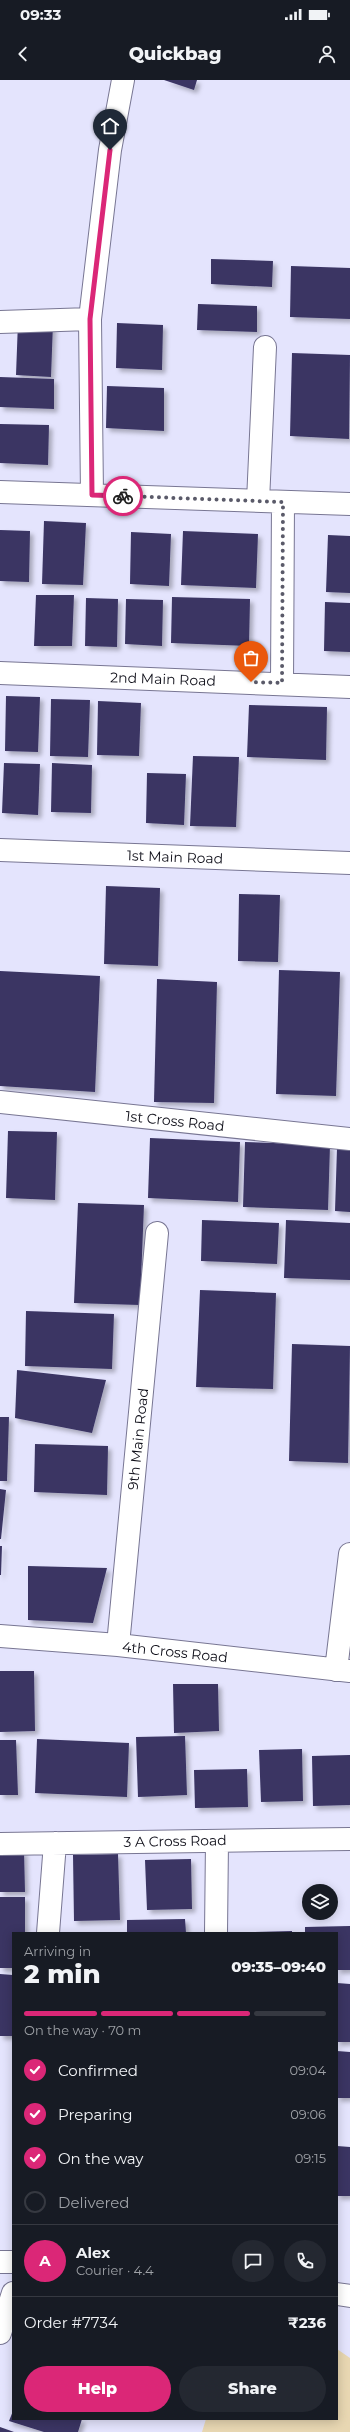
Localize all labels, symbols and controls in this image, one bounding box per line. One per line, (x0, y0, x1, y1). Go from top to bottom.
text: 09:33 (20, 5, 61, 24)
icon: back (12, 43, 34, 65)
text: Quickbag (129, 43, 221, 65)
icon: person (316, 43, 338, 65)
pin (93, 109, 127, 150)
icon: home (99, 115, 121, 137)
courier (103, 476, 143, 516)
icon: bike (112, 485, 134, 507)
pin (234, 641, 268, 682)
icon: bag (240, 647, 262, 669)
street label: 2nd Main Road (110, 668, 216, 690)
street label: 1st Main Road (127, 846, 223, 868)
street label: 1st Cross Road (125, 1107, 225, 1135)
street label: 9th Main Road (124, 1387, 152, 1491)
street label: 4th Cross Road (121, 1638, 229, 1666)
street label: 3 A Cross Road (123, 1831, 227, 1851)
map controls (302, 1884, 338, 1920)
button: layers (302, 1884, 338, 1920)
text: Arriving in (24, 1943, 91, 1959)
text: 09:35–09:40 (231, 1957, 326, 1976)
text: 2 min (24, 1958, 101, 1990)
text: On the way · 70 m (24, 2022, 141, 2038)
icon: check (24, 2059, 46, 2081)
text: Confirmed (58, 2061, 138, 2080)
text: 09:04 (290, 2062, 326, 2078)
icon: check (24, 2103, 46, 2125)
text: Preparing (58, 2105, 133, 2124)
text: 09:06 (290, 2106, 326, 2122)
icon: check (24, 2147, 46, 2169)
text: On the way (58, 2149, 143, 2168)
text: 09:15 (295, 2150, 326, 2166)
text: Delivered (58, 2193, 130, 2212)
button: chat (232, 2240, 274, 2282)
button: phone (284, 2240, 326, 2282)
text: Alex (76, 2243, 110, 2262)
text: A (39, 2251, 51, 2270)
text: Courier · 4.4 (76, 2262, 154, 2278)
text: Order #7734 (24, 2313, 118, 2332)
text: ₹236 (288, 2313, 326, 2332)
button: Help (24, 2366, 171, 2412)
button: Share (179, 2366, 326, 2412)

